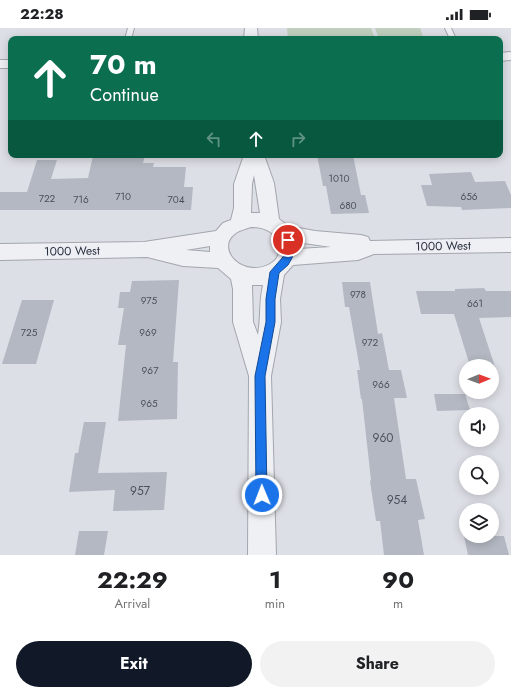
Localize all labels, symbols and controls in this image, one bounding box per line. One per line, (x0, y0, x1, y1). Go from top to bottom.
text: 22:28 (20, 3, 64, 25)
text: 70 m (90, 44, 157, 85)
icon: ahead (24, 52, 76, 104)
text: Continue (90, 82, 159, 108)
icon: left (203, 128, 225, 150)
icon: ahead (245, 128, 267, 150)
icon: right (287, 128, 309, 150)
house number: 1010 (329, 171, 350, 186)
house number: 710 (115, 189, 131, 204)
house number: 656 (460, 189, 478, 204)
house number: 722 (39, 191, 56, 206)
house number: 716 (73, 192, 89, 207)
house number: 704 (167, 192, 185, 207)
house number: 680 (339, 198, 357, 213)
pin (271, 223, 305, 257)
icon: arrive (277, 229, 299, 251)
street label: 1000 West (415, 237, 471, 255)
street label: 1000 West (44, 242, 100, 260)
house number: 978 (350, 287, 366, 302)
house number: 975 (141, 293, 158, 308)
house number: 661 (467, 296, 483, 311)
house number: 725 (21, 325, 38, 340)
house number: 969 (139, 325, 157, 340)
house number: 972 (362, 335, 379, 350)
north arrow (459, 359, 499, 399)
map controls (459, 359, 499, 543)
house number: 967 (142, 363, 159, 378)
house number: 966 (372, 377, 390, 392)
house number: 965 (140, 396, 158, 411)
button: sound (459, 407, 499, 447)
house number: 960 (372, 429, 394, 447)
button: search (459, 455, 499, 495)
position arrow (241, 474, 283, 516)
house number: 957 (130, 482, 151, 500)
house number: 954 (387, 491, 407, 509)
button: layers (459, 503, 499, 543)
text: 22:29 (97, 562, 168, 597)
text: 1 (269, 562, 281, 597)
text: 90 (382, 562, 414, 597)
text: Arrival (115, 594, 150, 613)
text: min (265, 594, 285, 613)
text: m (393, 594, 403, 613)
button: Exit (16, 641, 252, 687)
button: Share (260, 641, 495, 687)

